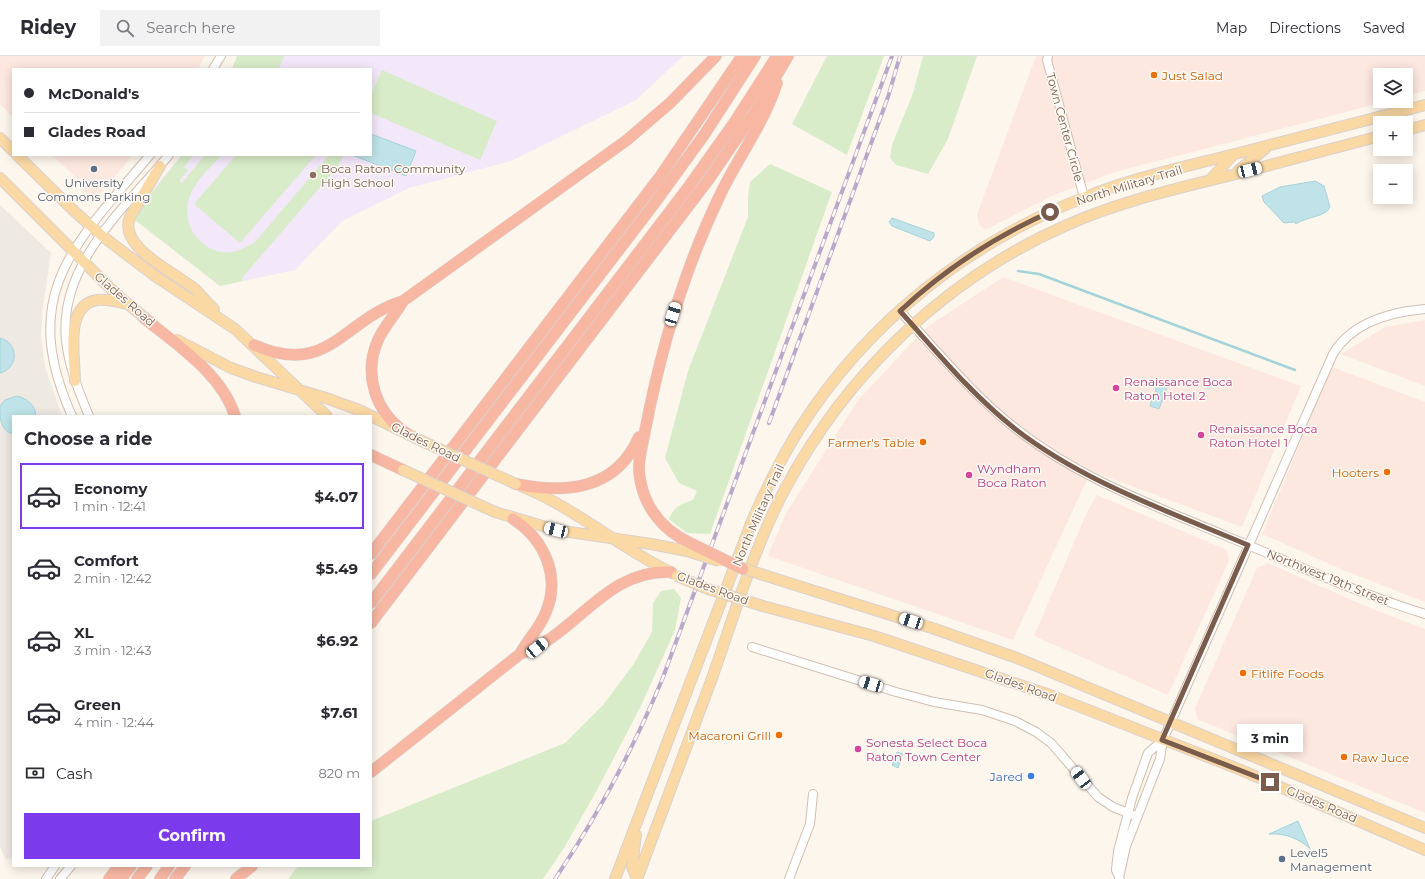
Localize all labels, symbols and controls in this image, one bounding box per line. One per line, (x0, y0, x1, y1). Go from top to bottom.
search box (100, 10, 380, 46)
text: Ridey (20, 16, 76, 39)
icon: search (114, 17, 136, 39)
text: Search here (146, 18, 235, 37)
text: Map (1216, 19, 1247, 37)
text: Directions (1269, 19, 1341, 37)
text: Saved (1363, 19, 1405, 37)
place label: Just Salad (1161, 68, 1223, 83)
map controls (1373, 68, 1413, 204)
button: layers (1373, 68, 1413, 108)
marker: Just Salad (1149, 70, 1159, 80)
street label: Town Center Circle (1043, 71, 1087, 183)
text: McDonald's (48, 84, 139, 103)
button: + (1373, 116, 1413, 156)
text: Glades Road (48, 122, 146, 141)
place label: Boca Raton Community High School (321, 161, 466, 190)
car (1237, 161, 1263, 179)
street label: North Military Trail (1074, 162, 1184, 208)
marker: University Commons Parking (89, 164, 99, 174)
button: − (1373, 164, 1413, 204)
marker: Boca Raton Community High School (308, 170, 318, 180)
place label: University Commons Parking (38, 175, 150, 204)
route start (1041, 203, 1059, 221)
street label: Glades Road (92, 269, 158, 329)
car (664, 301, 682, 327)
place label: Renaissance Boca Raton Hotel 2 (1124, 374, 1233, 403)
marker: Renaissance Boca Raton Hotel 2 (1111, 383, 1121, 393)
street label: Glades Road (389, 419, 463, 465)
place label: Renaissance Boca Raton Hotel 1 (1209, 421, 1318, 450)
text: Choose a ride (24, 428, 152, 450)
marker: Renaissance Boca Raton Hotel 1 (1196, 430, 1206, 440)
place label: Farmer's Table (827, 435, 915, 450)
marker: Farmer's Table (918, 437, 928, 447)
place label: Wyndham Boca Raton (977, 461, 1047, 490)
street label: North Military Trail (729, 462, 787, 568)
place label: Hooters (1332, 465, 1379, 480)
marker: Hooters (1382, 467, 1392, 477)
marker: Wyndham Boca Raton (964, 470, 974, 480)
icon: car (26, 478, 62, 514)
text: Economy (74, 479, 147, 498)
text: $4.07 (314, 487, 358, 506)
text: 1 min · 12:41 (74, 498, 146, 514)
car (543, 521, 569, 539)
street label: Northwest 19th Street (1265, 546, 1392, 608)
icon: car (26, 550, 62, 586)
text: Comfort (74, 551, 139, 570)
text: $5.49 (316, 559, 358, 578)
street label: Glades Road (675, 568, 751, 608)
text: 2 min · 12:42 (74, 570, 152, 586)
car (898, 612, 924, 630)
icon: car (26, 622, 62, 658)
text: XL (74, 623, 93, 642)
text: $6.92 (316, 631, 358, 650)
car (524, 636, 550, 660)
text: 3 min · 12:43 (74, 642, 151, 658)
street label: Glades Road (983, 665, 1059, 705)
place label: Fitlife Foods (1251, 666, 1324, 681)
marker: Fitlife Foods (1238, 668, 1248, 678)
car (858, 675, 884, 693)
icon: car (26, 694, 62, 730)
text: Green (74, 695, 121, 714)
text: $7.61 (321, 703, 358, 722)
text: 4 min · 12:44 (74, 714, 154, 730)
callout: 3 min (1237, 724, 1303, 752)
place label: Macaroni Grill (688, 728, 771, 743)
marker: Macaroni Grill (774, 730, 784, 740)
text: 3 min (1251, 730, 1289, 746)
place label: Sonesta Select Boca Raton Town Center (866, 735, 987, 764)
marker: Sonesta Select Boca Raton Town Center (853, 744, 863, 754)
place label: Raw Juce (1352, 750, 1409, 765)
marker: Raw Juce (1339, 752, 1349, 762)
icon: cash (24, 762, 46, 784)
text: Cash (56, 764, 93, 783)
text: 820 m (319, 765, 360, 781)
car (1069, 765, 1093, 791)
place label: Jared (989, 769, 1023, 784)
marker: Jared (1026, 771, 1036, 781)
route end (1261, 773, 1279, 791)
street label: Glades Road (1284, 782, 1360, 826)
button: Confirm (24, 813, 360, 859)
place label: Level5 Management (1290, 845, 1372, 874)
marker: Level5 Management (1277, 854, 1287, 864)

